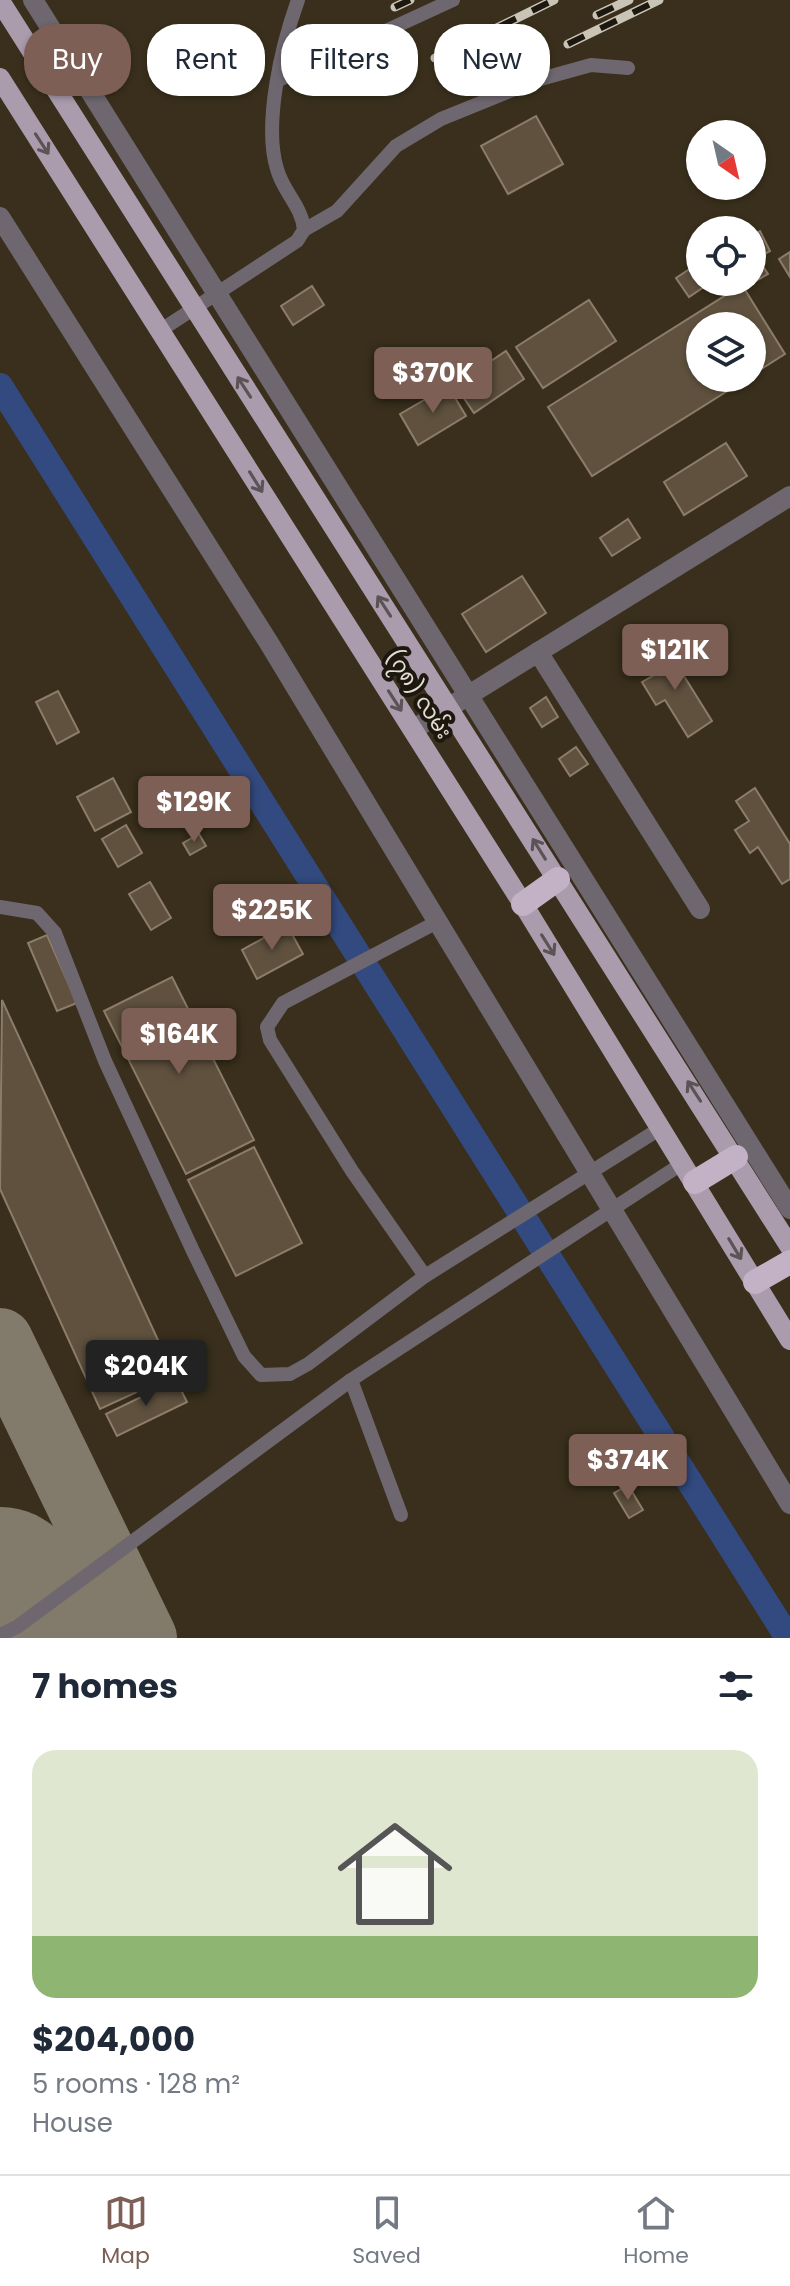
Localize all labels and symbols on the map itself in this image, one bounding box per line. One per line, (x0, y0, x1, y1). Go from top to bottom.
north arrow (686, 120, 766, 200)
one-way arrow (33, 132, 50, 154)
pin: $370K (377, 347, 489, 415)
one-way arrow (235, 376, 251, 399)
one-way arrow (248, 470, 264, 493)
one-way arrow (376, 595, 392, 618)
pin: $121K (619, 624, 731, 692)
street label: (၇၈) လမ်း (377, 643, 460, 746)
one-way arrow (387, 690, 403, 712)
pin: $129K (138, 776, 250, 844)
one-way arrow (531, 838, 548, 860)
pin: $225K (216, 884, 328, 952)
one-way arrow (541, 933, 557, 956)
pin: $164K (123, 1008, 235, 1076)
one-way arrow (686, 1081, 702, 1103)
one-way arrow (727, 1237, 743, 1260)
pin: $204K (90, 1340, 202, 1408)
pin: $374K (572, 1434, 684, 1502)

